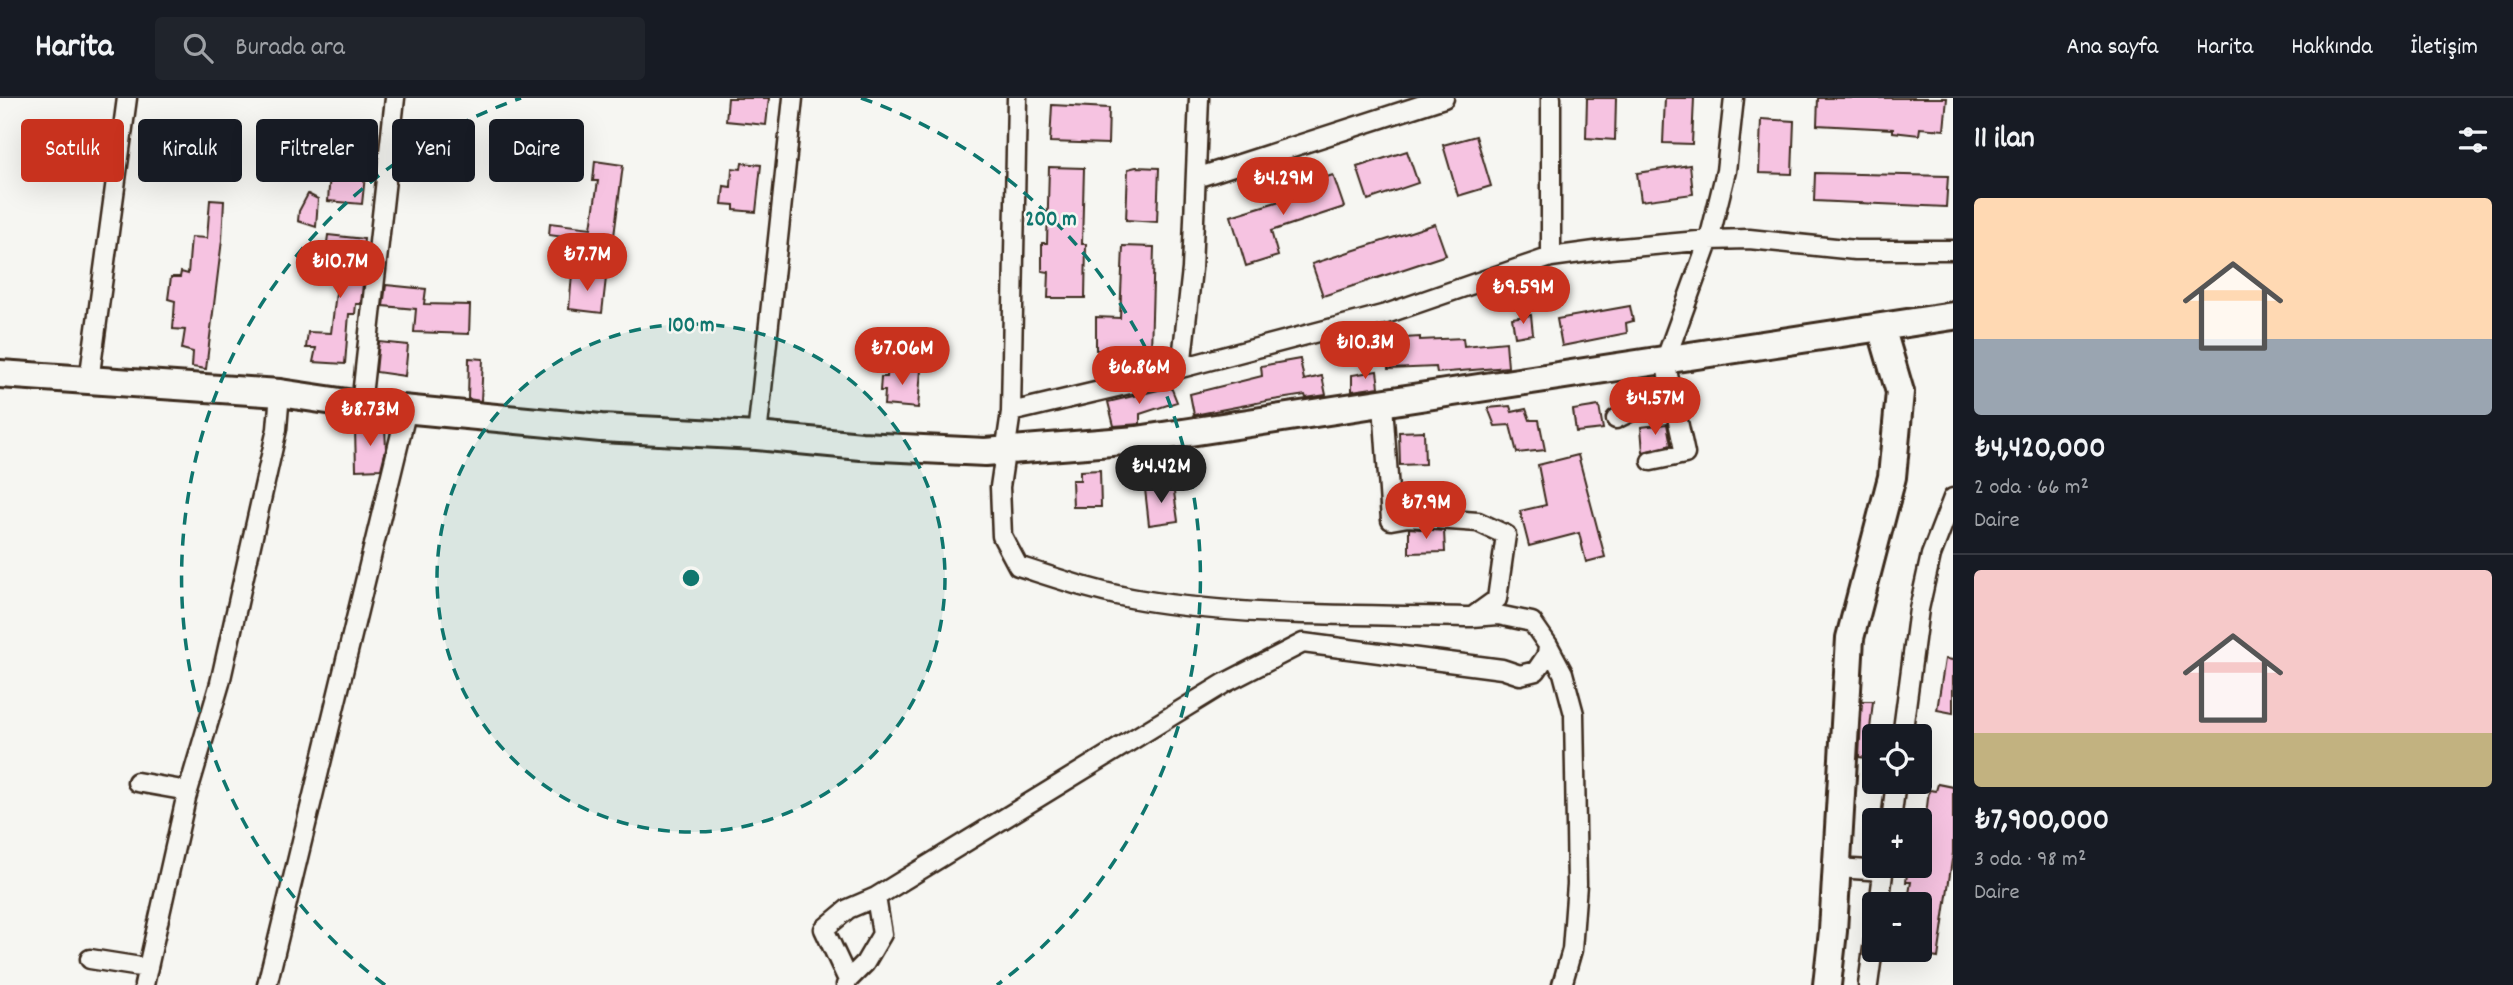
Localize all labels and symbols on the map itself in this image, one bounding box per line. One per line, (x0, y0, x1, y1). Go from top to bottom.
pin: ₺4.29M (1226, 158, 1340, 217)
text: 200 m (1025, 206, 1077, 236)
pin: ₺7.7M (538, 234, 636, 293)
pin: ₺10.7M (283, 240, 397, 300)
pin: ₺9.59M (1466, 266, 1580, 326)
text: 100 m (668, 312, 714, 342)
pin: ₺10.3M (1308, 322, 1422, 381)
pin: ₺7.06M (845, 328, 959, 387)
pin: ₺6.86M (1082, 346, 1196, 406)
pin: ₺4.57M (1598, 378, 1712, 437)
pin: ₺8.73M (313, 388, 427, 448)
pin: ₺4.42M (1104, 446, 1218, 505)
pin: ₺7.9M (1377, 482, 1475, 541)
centre of rings (679, 566, 703, 590)

